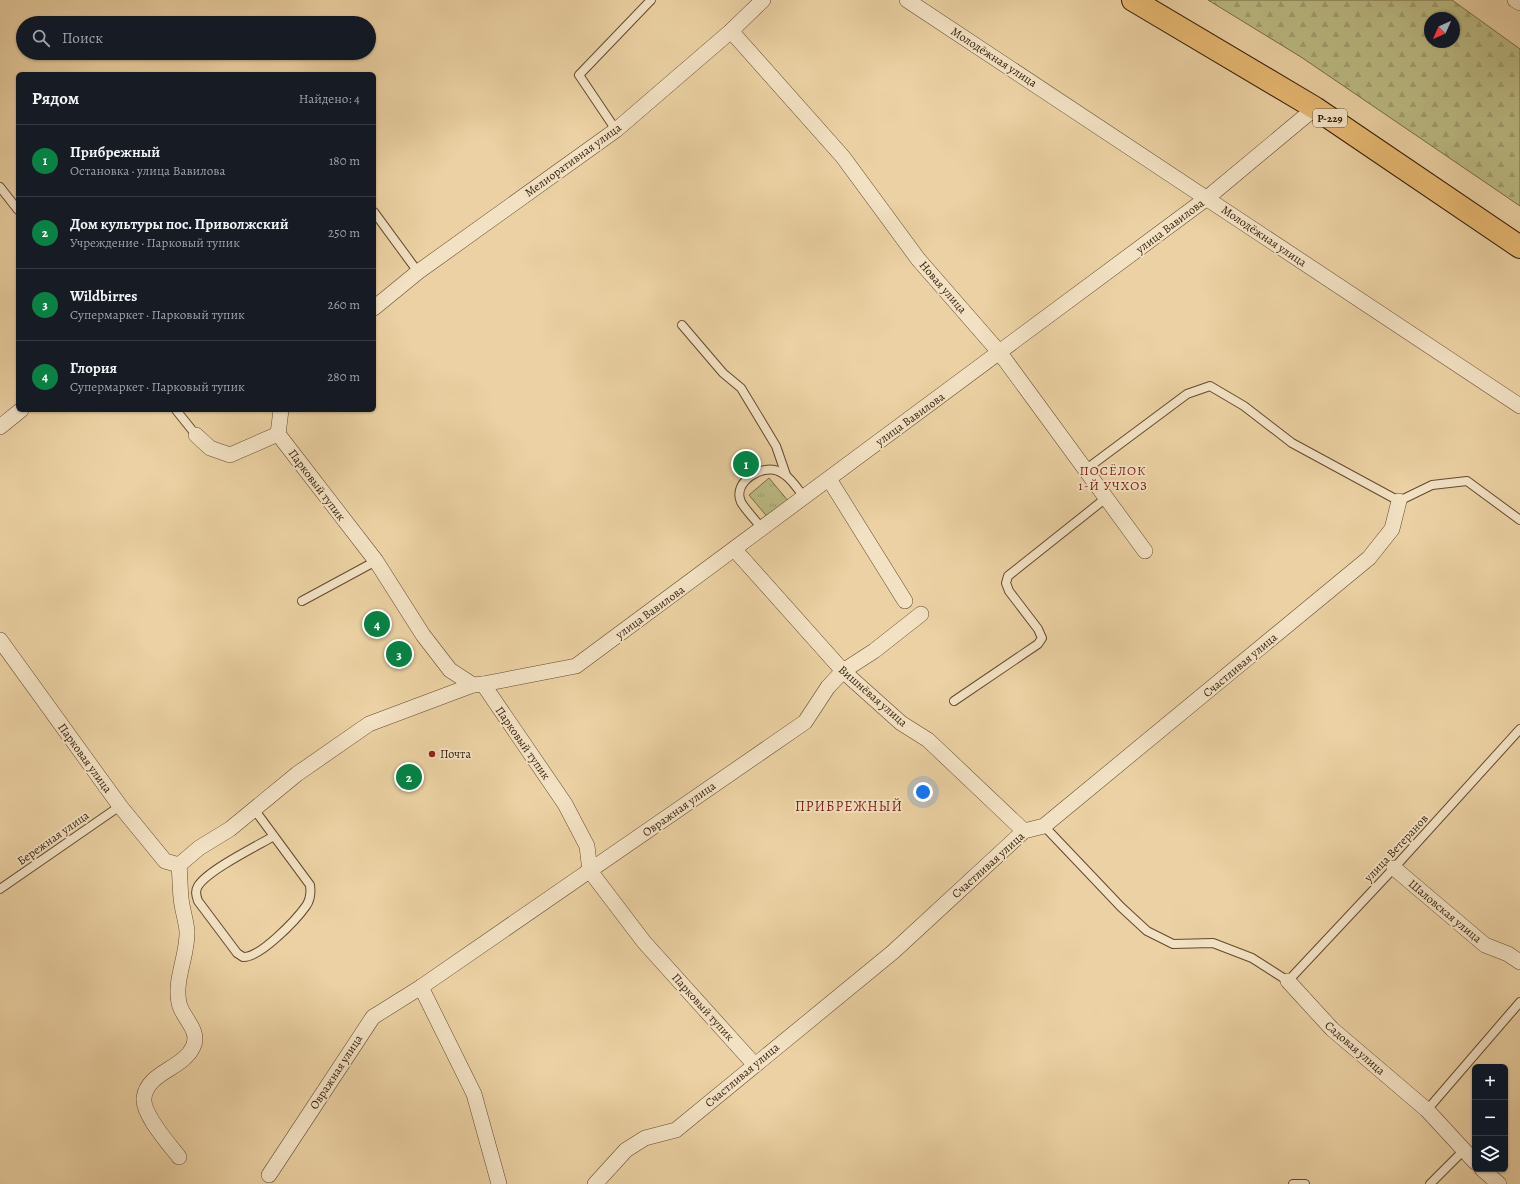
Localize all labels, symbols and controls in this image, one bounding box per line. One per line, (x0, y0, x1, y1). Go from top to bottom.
north arrow (1424, 12, 1460, 48)
search box (16, 16, 376, 60)
street label: Молодёжная улица (948, 23, 1040, 91)
icon: search (30, 27, 52, 49)
text: Поиск (62, 28, 103, 48)
text: Рядом (32, 87, 79, 110)
text: Найдено: 4 (299, 90, 360, 107)
road number: Р-229 (1313, 109, 1347, 127)
street label: Мелиоративная улица (521, 119, 625, 200)
text: Прибрежный (70, 142, 160, 162)
text: 1 (43, 152, 47, 169)
text: 180 m (329, 152, 360, 169)
text: Остановка · улица Вавилова (70, 162, 225, 179)
street label: улица Вавилова (1132, 195, 1208, 258)
street label: Молодёжная улица (1218, 202, 1310, 271)
text: Дом культуры пос. Приволжский (70, 214, 289, 234)
text: 2 (42, 224, 48, 241)
text: 250 m (328, 224, 360, 241)
text: Учреждение · Парковый тупик (70, 234, 240, 251)
street label: Новая улица (916, 257, 971, 317)
text: Wildbirres (70, 286, 137, 306)
text: 3 (42, 296, 48, 313)
text: 260 m (327, 296, 360, 313)
text: Супермаркет · Парковый тупик (70, 306, 245, 323)
text: Глория (70, 358, 117, 378)
text: 4 (42, 368, 48, 385)
text: 280 m (327, 368, 360, 385)
text: Супермаркет · Парковый тупик (70, 378, 245, 395)
street label: улица Вавилова (871, 388, 948, 450)
street label: Парковый тупик (285, 446, 349, 524)
pin: 1 (733, 449, 759, 479)
district label: ПОСЁЛОК 1-Й УЧХОЗ (1078, 462, 1148, 494)
street label: улица Вавилова (611, 581, 688, 643)
pin: 4 (364, 609, 390, 639)
street label: Счастливая улица (1199, 629, 1281, 701)
pin: 3 (386, 639, 412, 669)
street label: Вишнёвая улица (835, 662, 911, 731)
street label: Парковый тупик (492, 703, 554, 783)
street label: Парковая улица (54, 720, 116, 796)
place label: Почта (440, 746, 471, 762)
marker: Почта (427, 749, 437, 759)
pin: 2 (396, 762, 422, 792)
street label: Овражная улица (639, 777, 719, 840)
your location (913, 782, 933, 802)
district label: ПРИБРЕЖНЫЙ (795, 797, 903, 816)
street label: Бережная улица (14, 807, 93, 869)
street label: улица Ветеранов (1360, 811, 1432, 886)
street label: Счастливая улица (948, 828, 1028, 902)
street label: Шаловская улица (1405, 876, 1485, 947)
street label: Парковый тупик (668, 970, 738, 1044)
street label: Садовая улица (1321, 1017, 1389, 1079)
street label: Овражная улица (306, 1031, 366, 1113)
street label: Счастливая улица (701, 1039, 783, 1111)
map controls (1472, 1064, 1508, 1172)
button: + (1472, 1064, 1508, 1100)
button: − (1472, 1100, 1508, 1136)
button: layers (1472, 1136, 1508, 1172)

